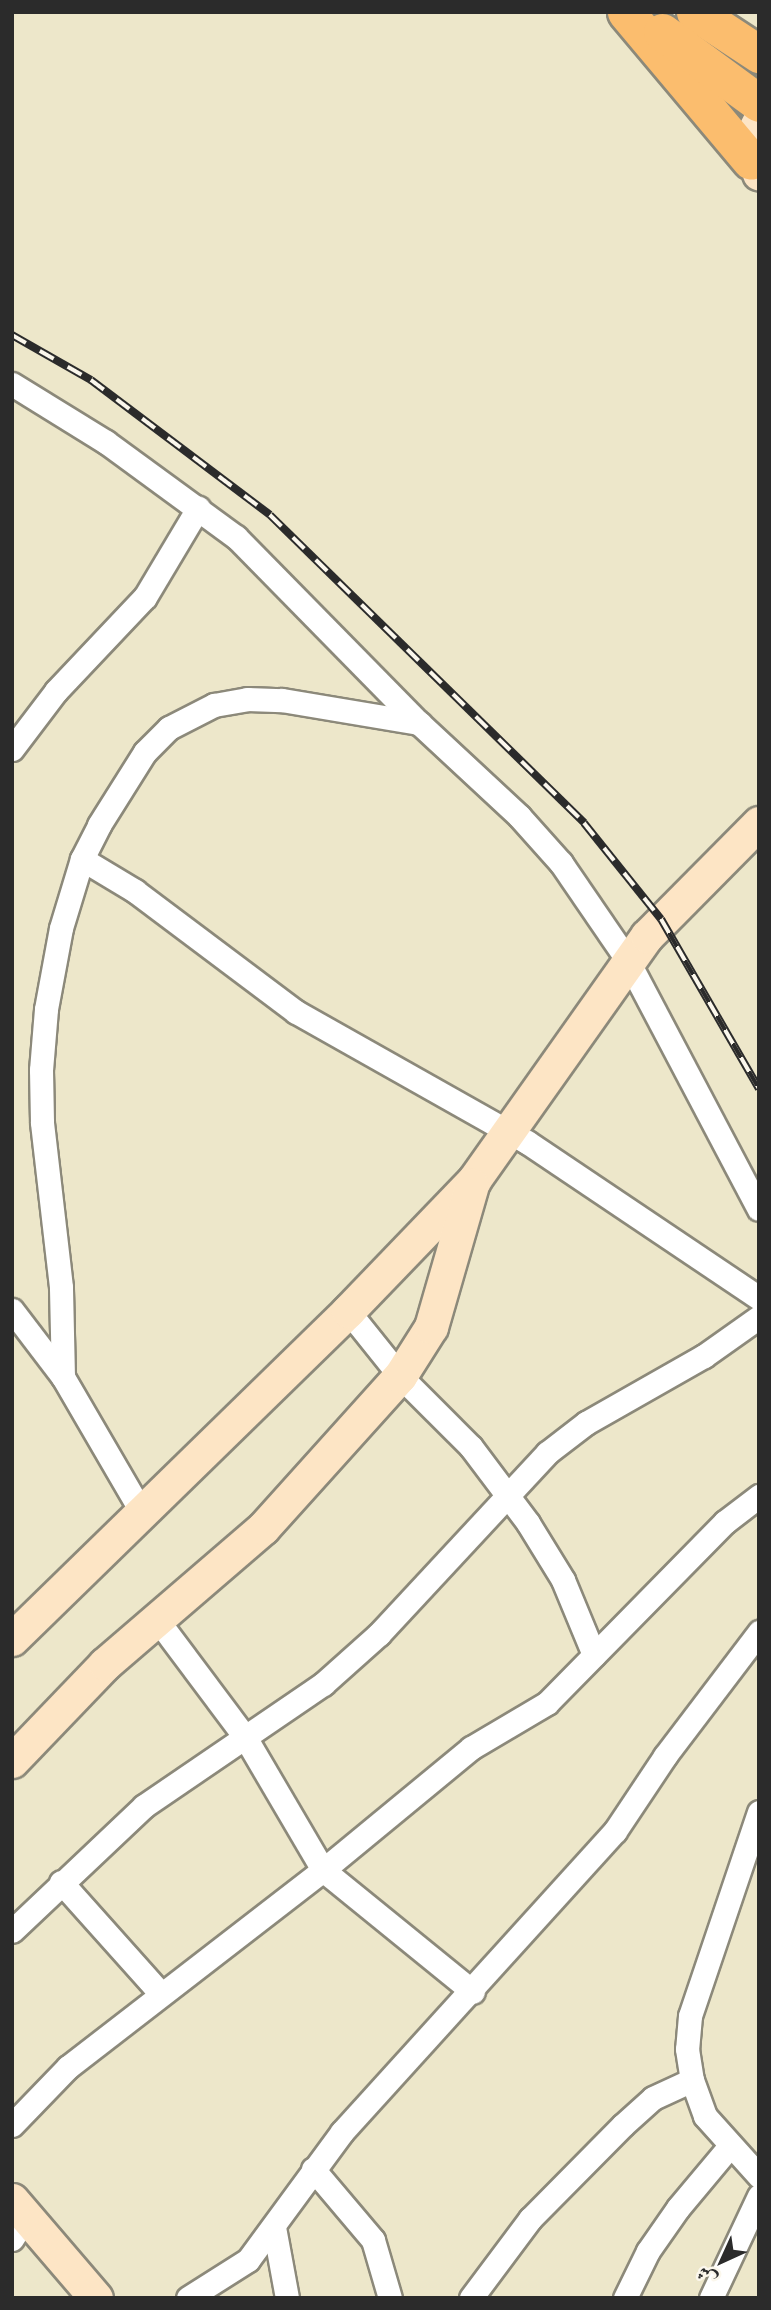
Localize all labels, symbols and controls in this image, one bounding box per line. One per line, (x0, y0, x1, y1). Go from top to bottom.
north arrow (687, 2226, 757, 2296)
text: ش (691, 2261, 722, 2292)

